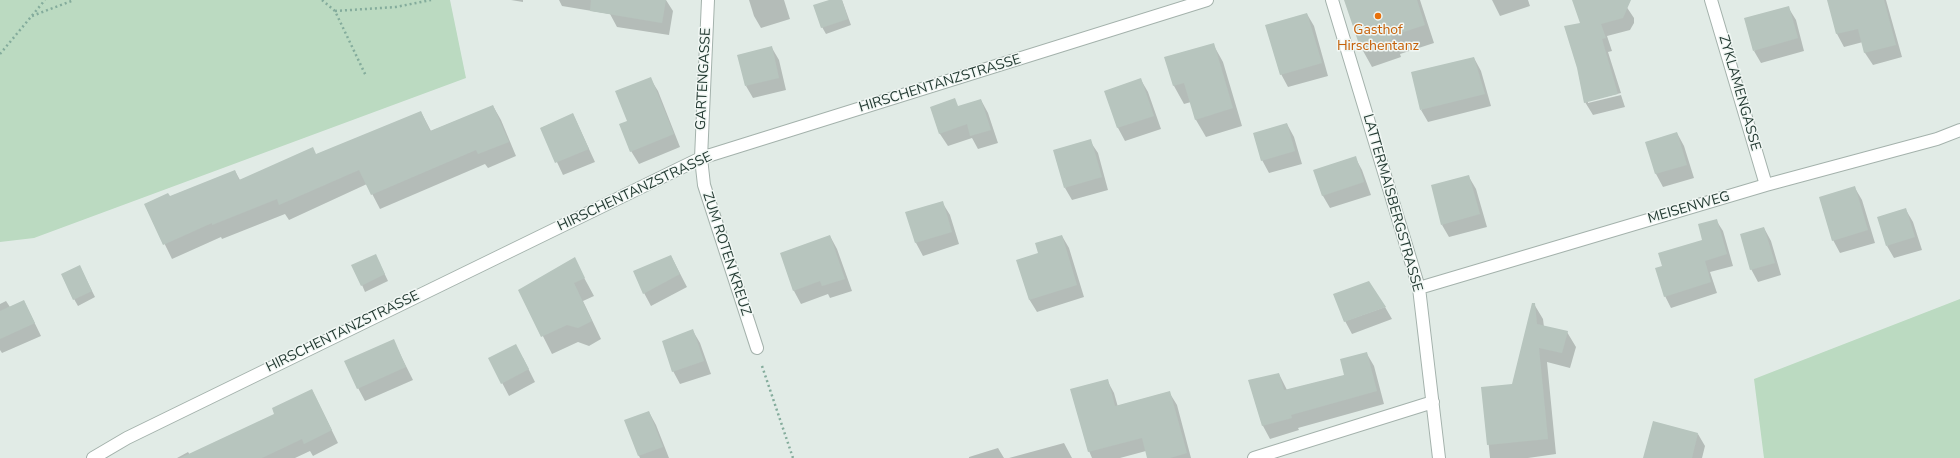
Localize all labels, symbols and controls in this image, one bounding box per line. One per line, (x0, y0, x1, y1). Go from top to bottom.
marker: Gasthof Hirschentanz (1373, 11, 1383, 21)
place label: Gasthof Hirschentanz (1337, 23, 1419, 56)
street label: GARTENGASSE (693, 28, 715, 130)
street label: ZYKLAMENGASSE (1714, 33, 1764, 153)
street label: HIRSCHENTANZSTRASSE (857, 51, 1023, 117)
street label: LATTERMAISBERGSTRASSE (1359, 112, 1425, 294)
street label: HIRSCHENTANZSTRASSE (555, 149, 715, 235)
street label: MEISENWEG (1646, 188, 1732, 228)
street label: ZUM ROTEN KREUZ (698, 190, 754, 318)
street label: HIRSCHENTANZSTRASSE (264, 288, 422, 376)

